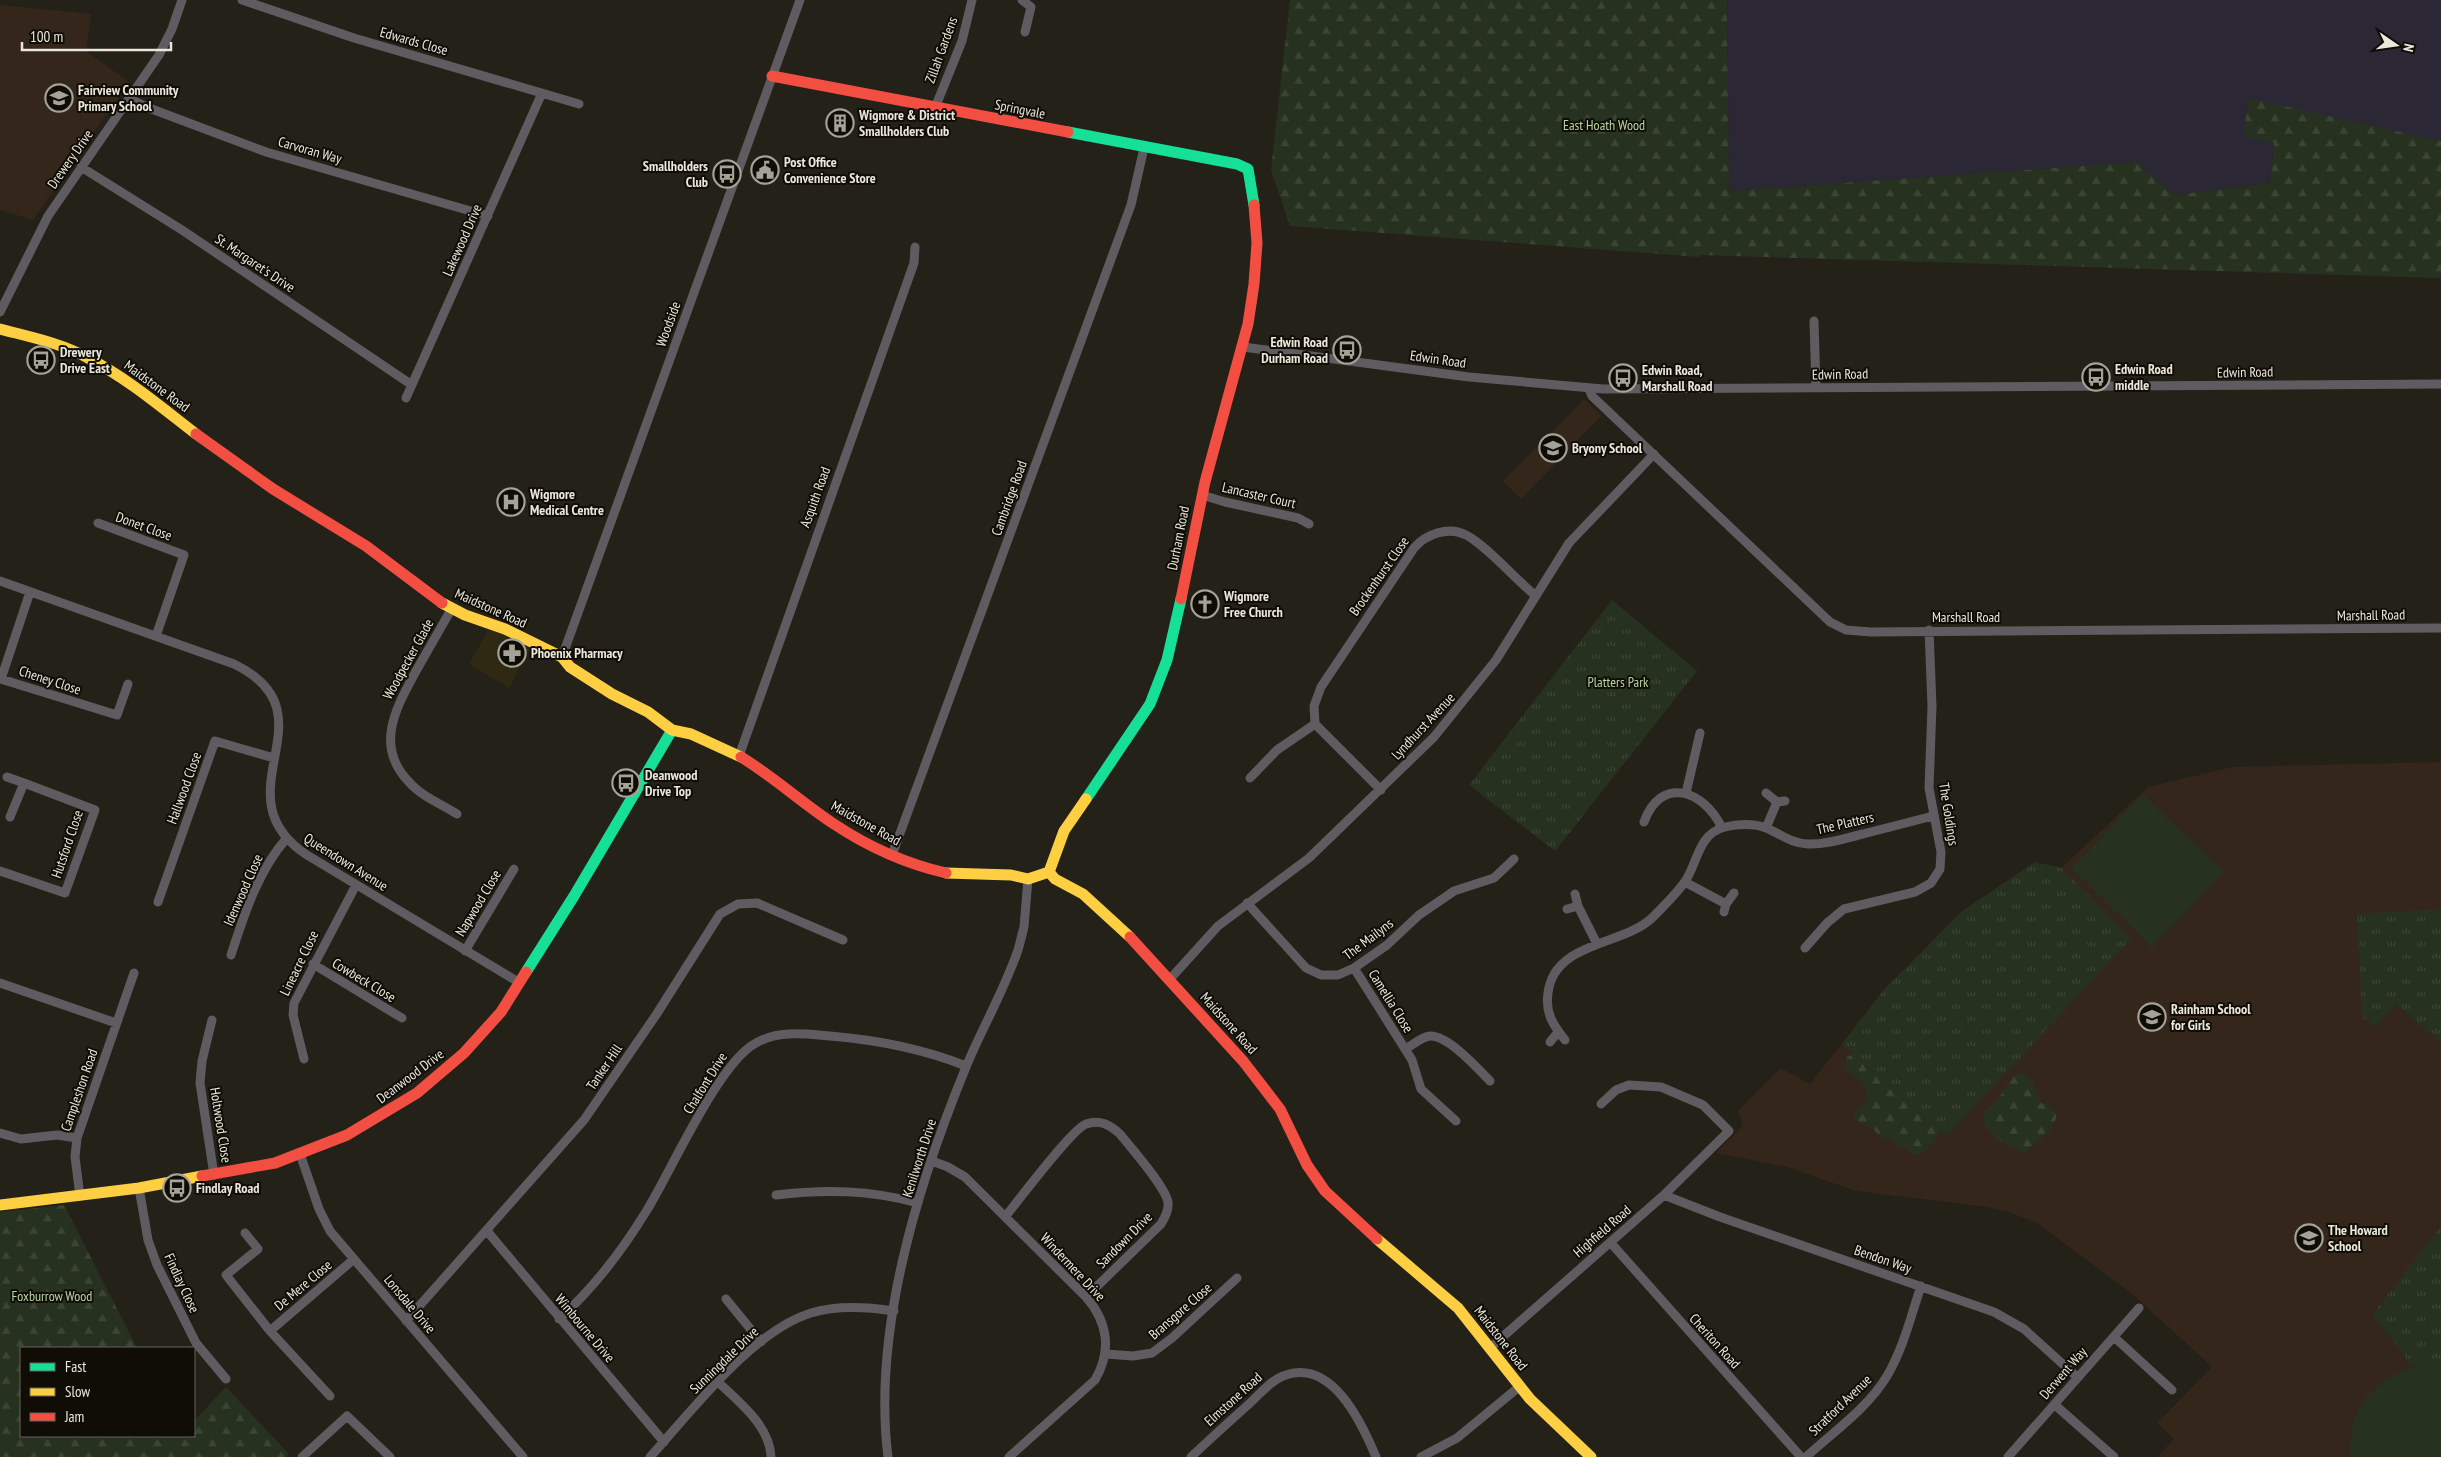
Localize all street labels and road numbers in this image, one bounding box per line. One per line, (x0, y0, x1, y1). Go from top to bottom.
street label: Zillah Gardens (921, 14, 961, 86)
street label: Edwards Close (378, 23, 450, 59)
street label: Springvale (993, 95, 1047, 123)
street label: Drewery Drive (43, 126, 97, 192)
street label: Carvoran Way (276, 132, 345, 168)
street label: Lakewood Drive (438, 201, 486, 279)
street label: St. Margaret's Drive (212, 230, 299, 297)
street label: Woodside (652, 299, 685, 349)
street label: Edwin Road (1409, 346, 1467, 372)
street label: Maidstone Road (121, 356, 193, 416)
street label: Edwin Road (2217, 363, 2273, 381)
street label: Edwin Road (1812, 365, 1868, 383)
street label: Cambridge Road (987, 458, 1031, 538)
street label: Asquith Road (796, 464, 834, 530)
street label: Lancaster Court (1220, 478, 1298, 512)
street label: Durham Road (1163, 504, 1193, 572)
street label: Donet Close (113, 508, 175, 545)
street label: Brockenhurst Close (1345, 533, 1413, 619)
street label: Maidstone Road (452, 584, 530, 632)
street label: Marshall Road (2337, 605, 2405, 625)
street label: Marshall Road (1932, 608, 2000, 626)
street label: Woodpecker Glade (378, 615, 438, 702)
street label: Cheney Close (17, 662, 83, 699)
street label: Lyndhurst Avenue (1387, 689, 1459, 763)
street label: Hallwood Close (163, 749, 205, 826)
street label: The Goldings (1935, 781, 1963, 847)
street label: Maidstone Road (828, 796, 904, 850)
street label: Hutsford Close (47, 807, 87, 880)
street label: The Platters (1815, 808, 1876, 838)
street label: Queendown Avenue (301, 829, 392, 895)
street label: Idenwood Close (219, 851, 267, 929)
street label: Napwood Close (451, 866, 505, 940)
street label: The Mailyns (1339, 914, 1397, 964)
street label: Lineacre Close (276, 927, 323, 998)
street label: Cowbeck Close (329, 954, 399, 1006)
street label: Camellia Close (1365, 966, 1418, 1036)
street label: Maidstone Road (1197, 988, 1261, 1058)
street label: Tanker Hill (582, 1040, 626, 1093)
street label: Deanwood Drive (373, 1045, 447, 1107)
street label: Campleshon Road (56, 1046, 102, 1134)
street label: Chalfont Drive (679, 1049, 731, 1117)
street label: Holtwood Close (206, 1086, 236, 1164)
street label: Kenilworth Drive (898, 1116, 940, 1199)
street label: Highfield Road (1569, 1201, 1635, 1261)
street label: Sandown Drive (1092, 1208, 1156, 1272)
street label: Windermere Drive (1037, 1229, 1109, 1305)
street label: Bendon Way (1852, 1241, 1915, 1277)
street label: Findlay Close (160, 1250, 204, 1316)
street label: De Mere Close (271, 1256, 336, 1314)
street label: Lonsdale Drive (380, 1271, 440, 1337)
street label: Bransgore Close (1145, 1279, 1215, 1343)
street label: Wimbourne Drive (551, 1290, 619, 1366)
street label: Maidstone Road (1470, 1302, 1532, 1374)
street label: Cheriton Road (1686, 1310, 1744, 1372)
street label: Sunningdale Drive (686, 1323, 762, 1397)
street label: Derwent Way (2035, 1343, 2091, 1403)
street label: Elmstone Road (1200, 1368, 1266, 1430)
street label: Stratford Avenue (1805, 1370, 1875, 1439)

